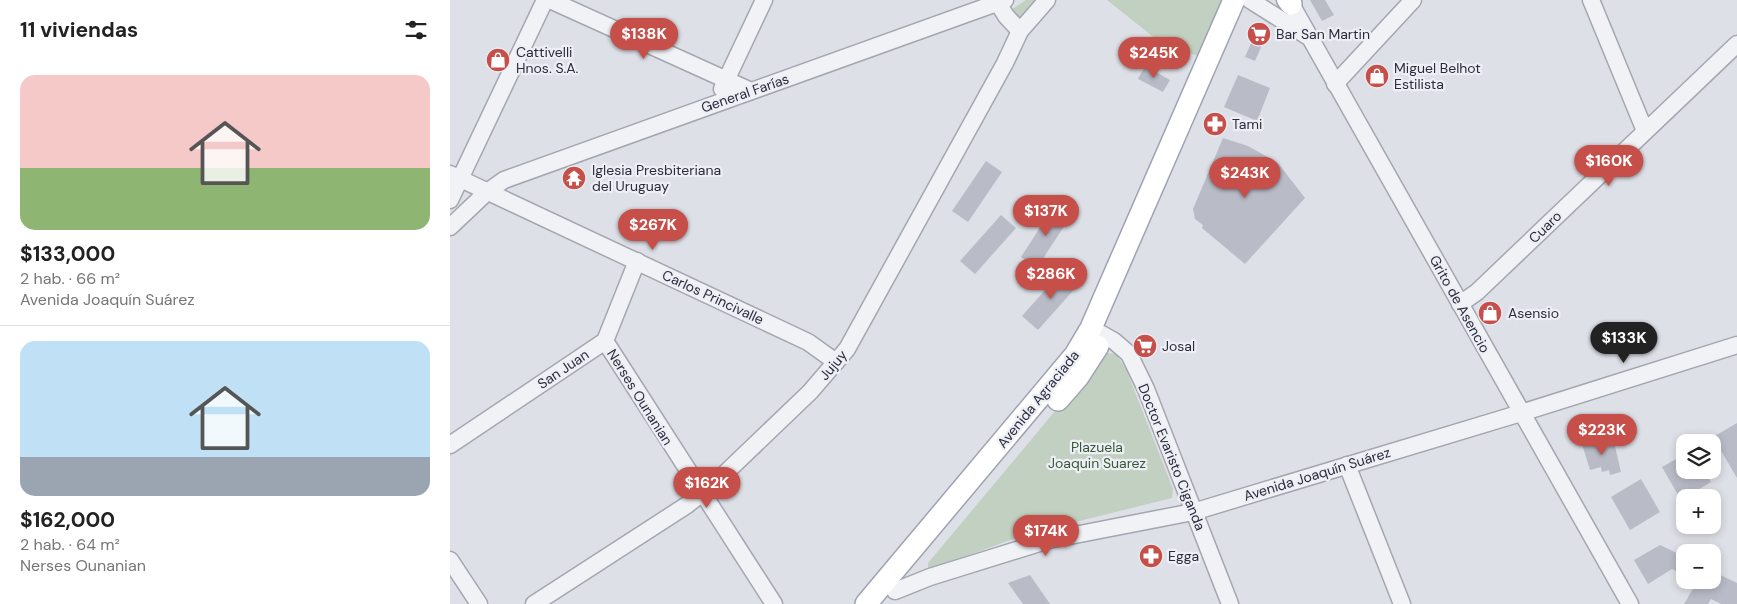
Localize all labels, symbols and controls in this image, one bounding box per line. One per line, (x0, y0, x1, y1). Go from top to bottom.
text: 11 viviendas (20, 16, 138, 44)
icon: filters (402, 16, 430, 44)
pin: $138K (609, 18, 679, 60)
supermarket icon: Bar San Martin (1246, 21, 1272, 47)
text: $138K (621, 23, 667, 44)
place label: Bar San Martin (1276, 25, 1370, 43)
pin: $245K (1119, 36, 1189, 79)
text: $245K (1129, 42, 1179, 63)
place label: Cattivelli Hnos. S.A. (516, 43, 579, 77)
shop icon: Cattivelli Hnos. S.A. (485, 47, 511, 73)
place label: Miguel Belhot Estilista (1394, 59, 1481, 93)
shop icon: Miguel Belhot Estilista (1364, 63, 1390, 89)
street label: General Farías (699, 70, 791, 116)
icon: home (180, 108, 270, 198)
pharmacy icon: Tami (1202, 111, 1228, 137)
place label: Tami (1232, 115, 1262, 133)
pin: $160K (1574, 144, 1644, 187)
text: $160K (1585, 150, 1633, 171)
pin: $243K (1210, 156, 1280, 199)
place label: Iglesia Presbiteriana del Uruguay (592, 161, 721, 195)
text: $243K (1220, 162, 1270, 183)
temple icon: Iglesia Presbiteriana del Uruguay (561, 165, 587, 191)
pin: $137K (1011, 194, 1081, 237)
text: $137K (1024, 200, 1068, 221)
street label: Cuaro (1525, 207, 1565, 247)
pin: $267K (618, 208, 688, 251)
text: $267K (629, 214, 677, 235)
text: $133,000 (20, 240, 115, 268)
street label: Grito de Asencio (1426, 252, 1494, 356)
pin: $286K (1016, 258, 1086, 300)
text: $286K (1026, 263, 1076, 284)
street label: Carlos Princivalle (659, 266, 767, 328)
text: 2 hab. · 66 m² (20, 268, 120, 289)
text: Avenida Joaquín Suárez (20, 289, 195, 310)
shop icon: Asensio (1477, 300, 1503, 326)
place label: Asensio (1508, 304, 1559, 322)
pin: $133K (1589, 322, 1659, 364)
text: $133K (1601, 327, 1647, 348)
supermarket icon: Josal (1132, 333, 1158, 359)
place label: Josal (1162, 337, 1195, 355)
street label: San Juan (534, 345, 592, 393)
street label: Nerses Ounanian (603, 346, 677, 448)
street label: Jujuy (815, 346, 851, 384)
street label: Avenida Agraciada (993, 347, 1083, 451)
icon: home (180, 373, 270, 463)
street label: Doctor Evaristo Ciganda (1134, 381, 1210, 533)
pin: $223K (1567, 414, 1637, 456)
text: $223K (1578, 419, 1626, 440)
map controls (1676, 434, 1721, 589)
button: layers (1676, 434, 1721, 479)
park label: Plazuela Joaquin Suarez (1048, 438, 1146, 472)
street label: Avenida Joaquín Suárez (1241, 443, 1393, 505)
pin: $162K (672, 466, 742, 509)
text: $162K (684, 472, 730, 493)
button: + (1676, 489, 1721, 534)
text: $162,000 (20, 506, 115, 534)
pin: $174K (1011, 514, 1081, 557)
text: $174K (1024, 520, 1068, 541)
text: 2 hab. · 64 m² (20, 534, 120, 555)
pharmacy icon: Egga (1138, 543, 1164, 569)
button: − (1676, 544, 1721, 589)
place label: Egga (1168, 547, 1199, 565)
text: Nerses Ounanian (20, 555, 146, 576)

